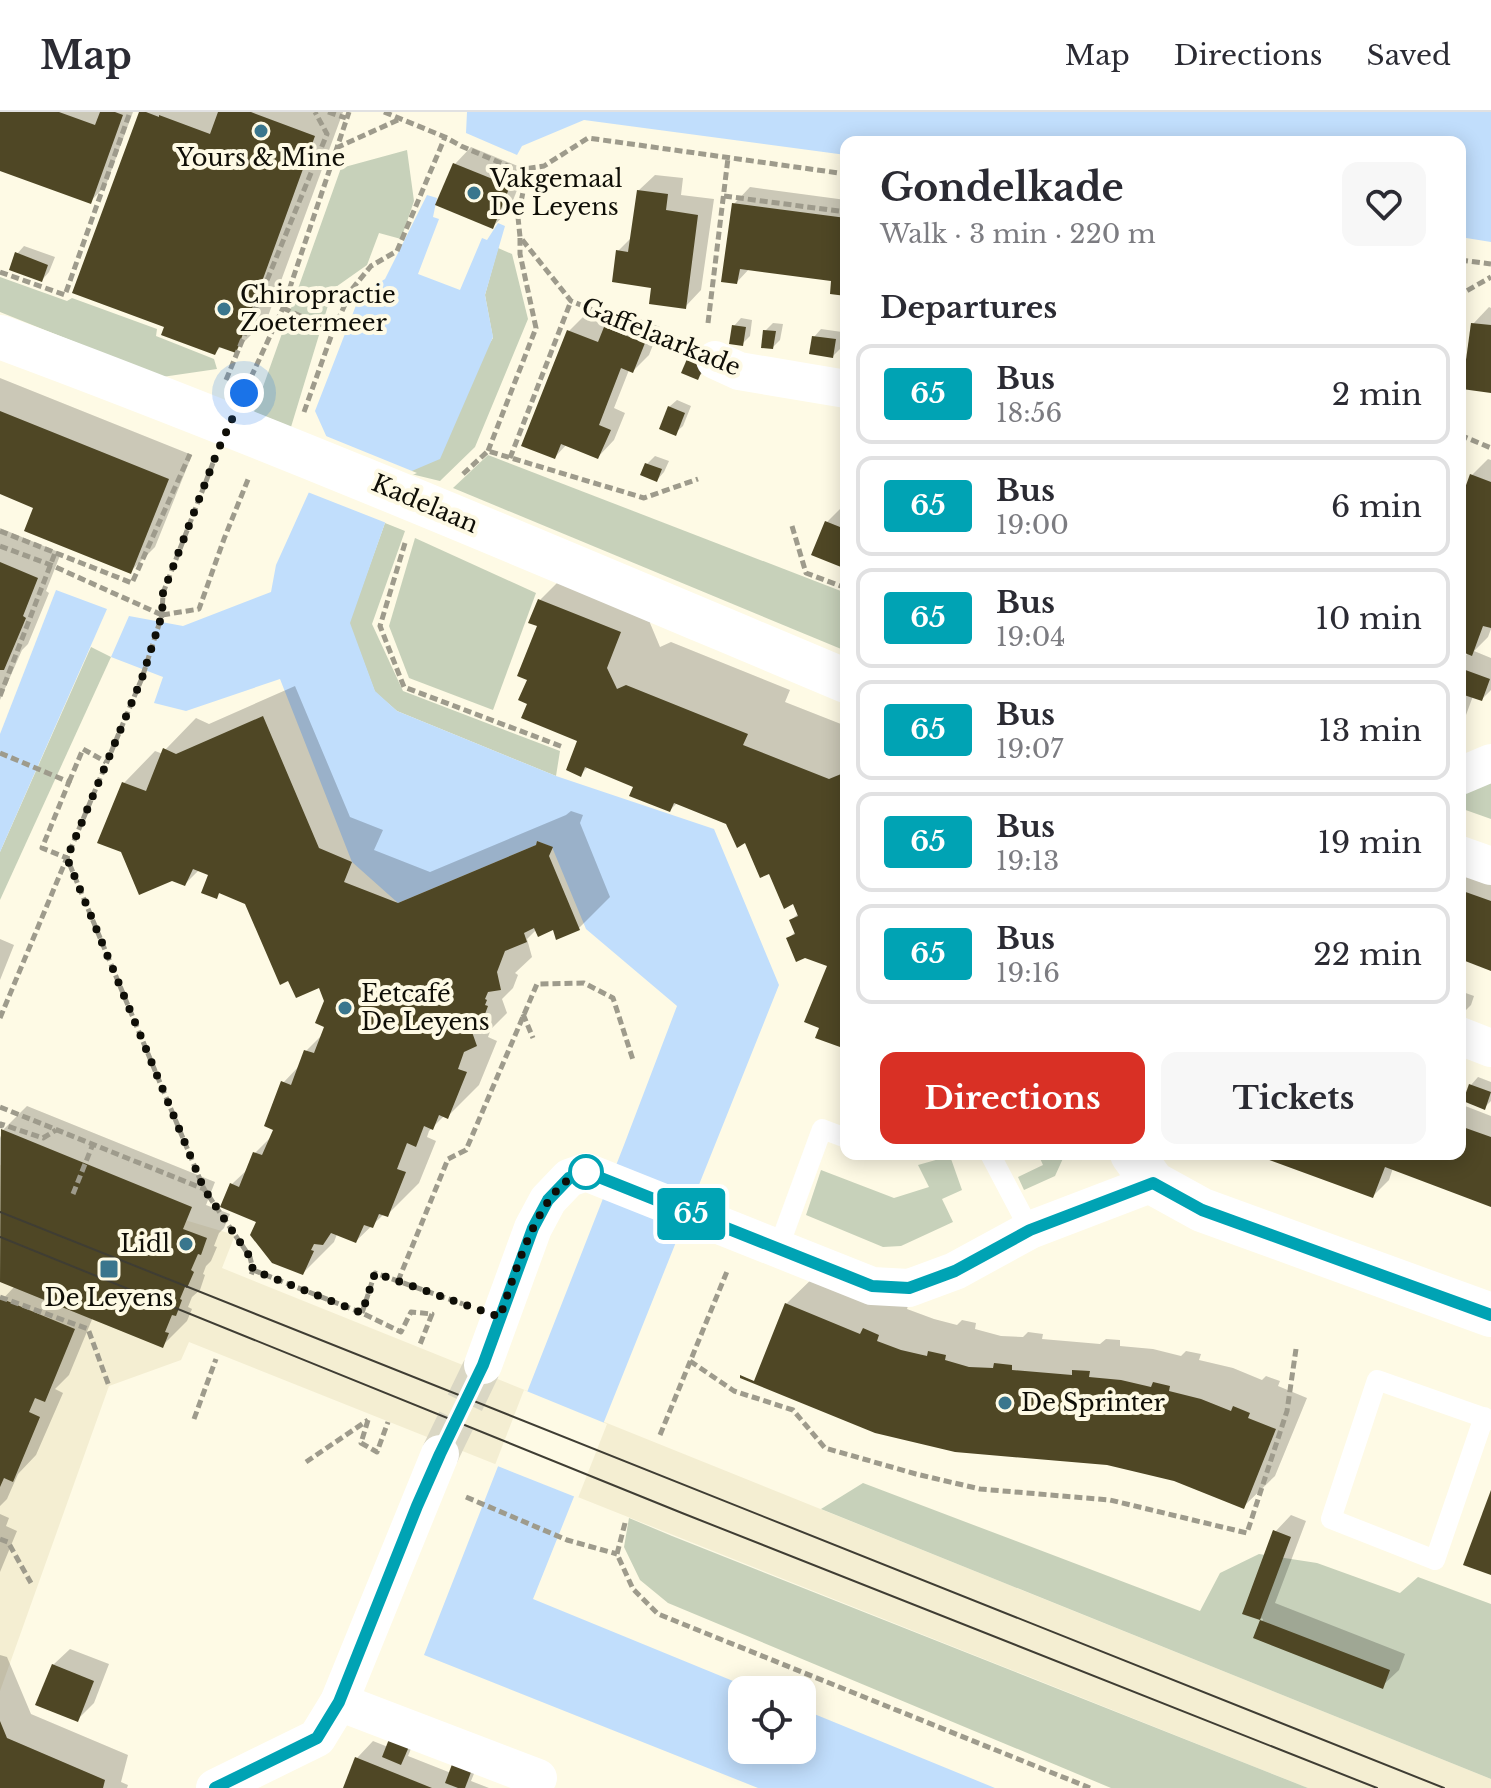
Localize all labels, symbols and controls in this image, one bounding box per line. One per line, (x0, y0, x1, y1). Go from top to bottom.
text: Map (40, 32, 132, 79)
text: Map (1065, 38, 1130, 73)
text: Directions (1174, 38, 1323, 73)
text: Saved (1367, 38, 1451, 73)
marker: Yours & Mine (252, 122, 270, 140)
place label: Yours & Mine (176, 143, 345, 172)
button: heart (1342, 162, 1426, 246)
place label: Vakgemaal De Leyens (489, 164, 623, 221)
text: Gondelkade (880, 164, 1124, 211)
marker: Vakgemaal De Leyens (465, 184, 483, 202)
text: Walk · 3 min · 220 m (880, 218, 1156, 250)
place label: Chiropractie Zoetermeer (240, 280, 396, 337)
text: Departures (880, 289, 1057, 326)
street label: Gaffelaarkade (577, 291, 745, 382)
marker: Chiropractie Zoetermeer (215, 300, 233, 318)
text: Bus (996, 360, 1055, 397)
your location (224, 373, 264, 413)
text: 65 (910, 376, 946, 411)
text: 2 min (1332, 376, 1422, 413)
text: 18:56 (996, 397, 1062, 429)
street label: Kadelaan (368, 468, 483, 539)
text: Bus (996, 472, 1055, 509)
text: 65 (910, 488, 946, 523)
text: 6 min (1331, 488, 1422, 525)
text: 19:00 (996, 509, 1069, 541)
text: Bus (996, 584, 1055, 621)
text: 65 (910, 600, 946, 635)
text: 10 min (1316, 600, 1422, 637)
text: 19:04 (996, 621, 1066, 653)
text: Bus (996, 696, 1055, 733)
text: 65 (910, 712, 946, 747)
text: 13 min (1318, 712, 1422, 749)
text: 19:07 (996, 733, 1063, 765)
text: Bus (996, 808, 1055, 845)
text: 65 (910, 824, 946, 859)
text: 19 min (1318, 824, 1422, 861)
text: 19:13 (996, 845, 1059, 877)
text: Bus (996, 920, 1055, 957)
text: 65 (910, 936, 946, 971)
text: 22 min (1313, 936, 1422, 973)
text: 19:16 (996, 957, 1060, 989)
place label: Eetcafé De Leyens (361, 979, 490, 1036)
marker: Eetcafé De Leyens (336, 999, 354, 1017)
button: Directions (880, 1052, 1145, 1144)
button: Tickets (1161, 1052, 1426, 1144)
unlabelled marker (569, 1155, 603, 1189)
line badge: 65 (655, 1188, 727, 1240)
text: 65 (673, 1196, 709, 1231)
place label: Lidl (120, 1229, 170, 1258)
marker: Lidl (177, 1235, 195, 1253)
marker: De Leyens (98, 1258, 120, 1280)
place label: De Leyens (45, 1283, 173, 1312)
place label: De Sprinter (1021, 1388, 1166, 1417)
marker: De Sprinter (996, 1394, 1014, 1412)
map controls (728, 1676, 816, 1764)
button: locate (728, 1676, 816, 1764)

